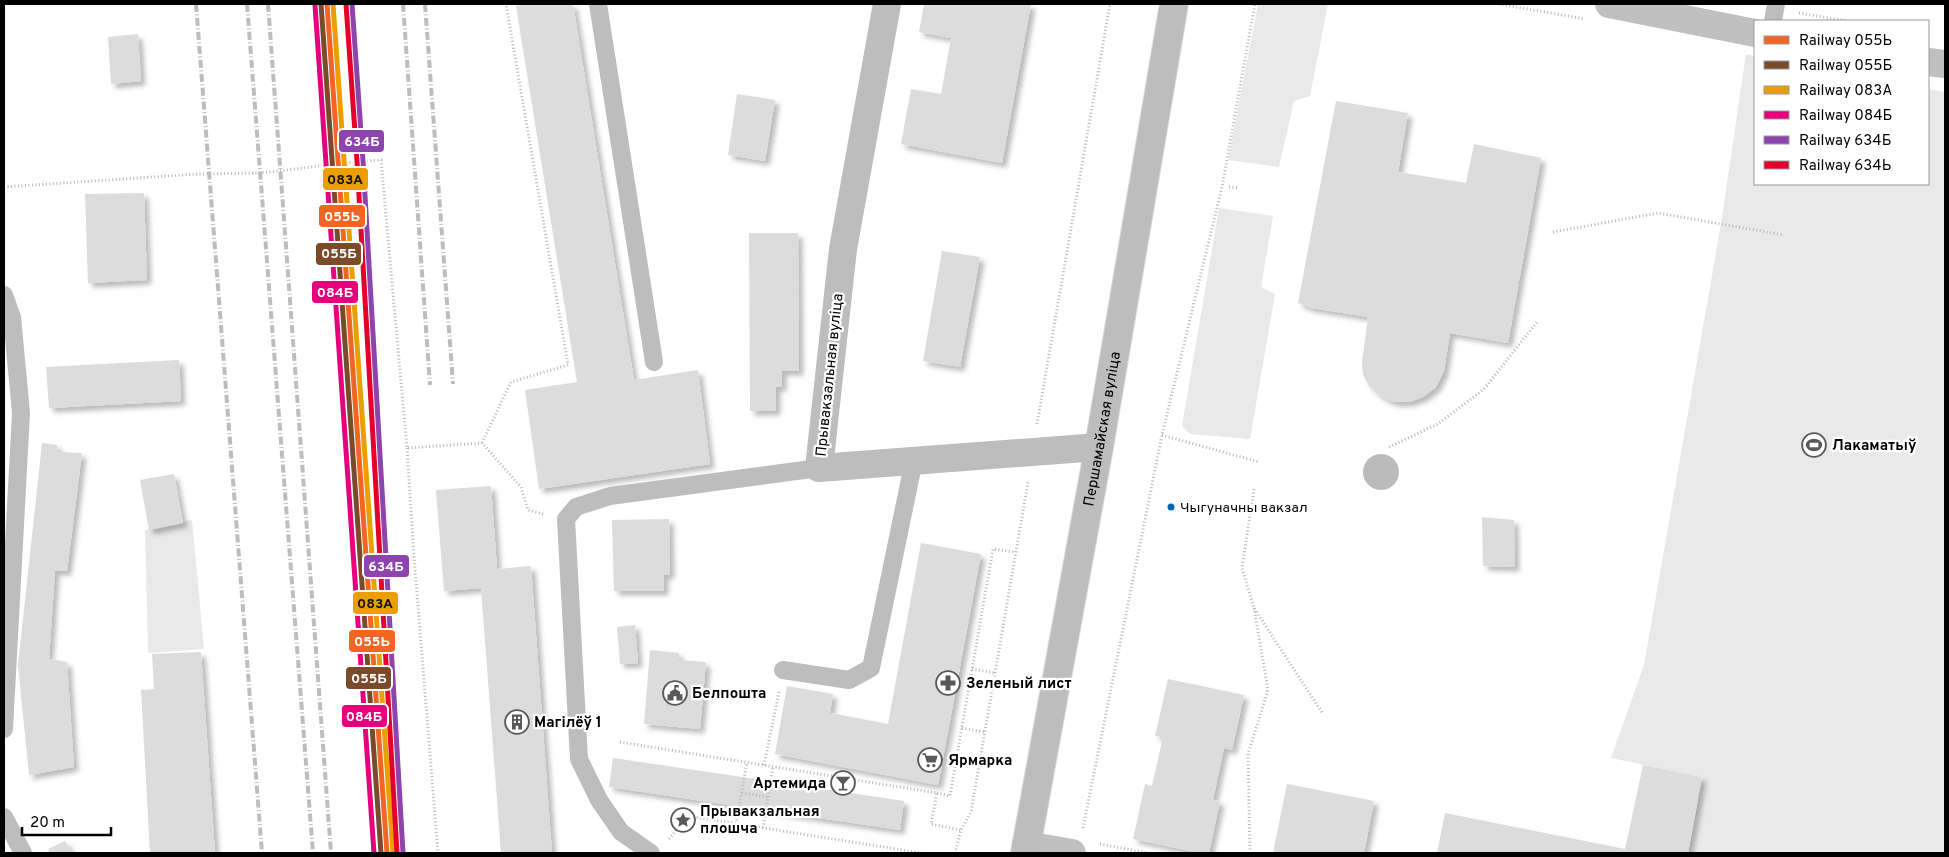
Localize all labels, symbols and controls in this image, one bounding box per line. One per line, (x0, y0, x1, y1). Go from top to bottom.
legend (1754, 20, 1929, 185)
text: Railway 055Ь (1799, 32, 1892, 51)
text: Railway 055Б (1799, 57, 1892, 76)
text: Railway 083А (1799, 82, 1892, 101)
text: Railway 084Б (1799, 107, 1892, 126)
line badge: 634Б (338, 129, 385, 153)
text: Railway 634Б (1799, 132, 1892, 151)
text: 634Б (344, 134, 380, 151)
text: Railway 634Ь (1799, 157, 1891, 176)
line badge: 083А (322, 167, 369, 191)
text: 083А (327, 172, 363, 189)
line badge: 055Ь (318, 204, 366, 228)
text: 055Ь (324, 209, 360, 226)
line badge: 055Б (315, 242, 362, 266)
text: 055Б (321, 246, 357, 263)
line badge: 084Б (311, 280, 359, 304)
text: 084Б (317, 285, 353, 302)
street label: Прывакзальная вуліца (812, 293, 849, 458)
street label: Першамайская вуліца (1080, 350, 1126, 508)
sports icon: Лакаматыў (1801, 432, 1827, 458)
place label: Лакаматыў (1832, 437, 1917, 456)
place label: Чыгуначны вакзал (1180, 500, 1308, 517)
marker: Чыгуначны вакзал (1166, 502, 1176, 512)
line badge: 634Б (363, 554, 410, 578)
text: 634Б (368, 559, 404, 576)
line badge: 083А (352, 591, 399, 615)
text: 083А (357, 596, 393, 613)
line badge: 055Ь (348, 629, 396, 653)
text: 055Ь (354, 634, 390, 651)
line badge: 055Б (345, 666, 392, 690)
pharmacy icon: Зеленый лист (935, 670, 961, 696)
text: 055Б (351, 671, 387, 688)
place label: Зеленый лист (966, 675, 1072, 694)
public building icon: Белпошта (662, 680, 688, 706)
place label: Белпошта (692, 685, 766, 704)
line badge: 084Б (341, 704, 388, 728)
text: 084Б (346, 709, 382, 726)
building icon: Магілёў 1 (504, 709, 530, 735)
place label: Магілёў 1 (534, 714, 602, 733)
supermarket icon: Ярмарка (917, 747, 943, 773)
place label: Ярмарка (948, 752, 1012, 771)
bar icon: Артемида (830, 770, 856, 796)
place label: Артемида (753, 775, 826, 794)
place label: Прывакзальная плошча (700, 803, 820, 839)
scale bar (22, 804, 111, 836)
place icon: Прывакзальная плошча (670, 807, 696, 833)
text: 20 m (30, 814, 65, 833)

